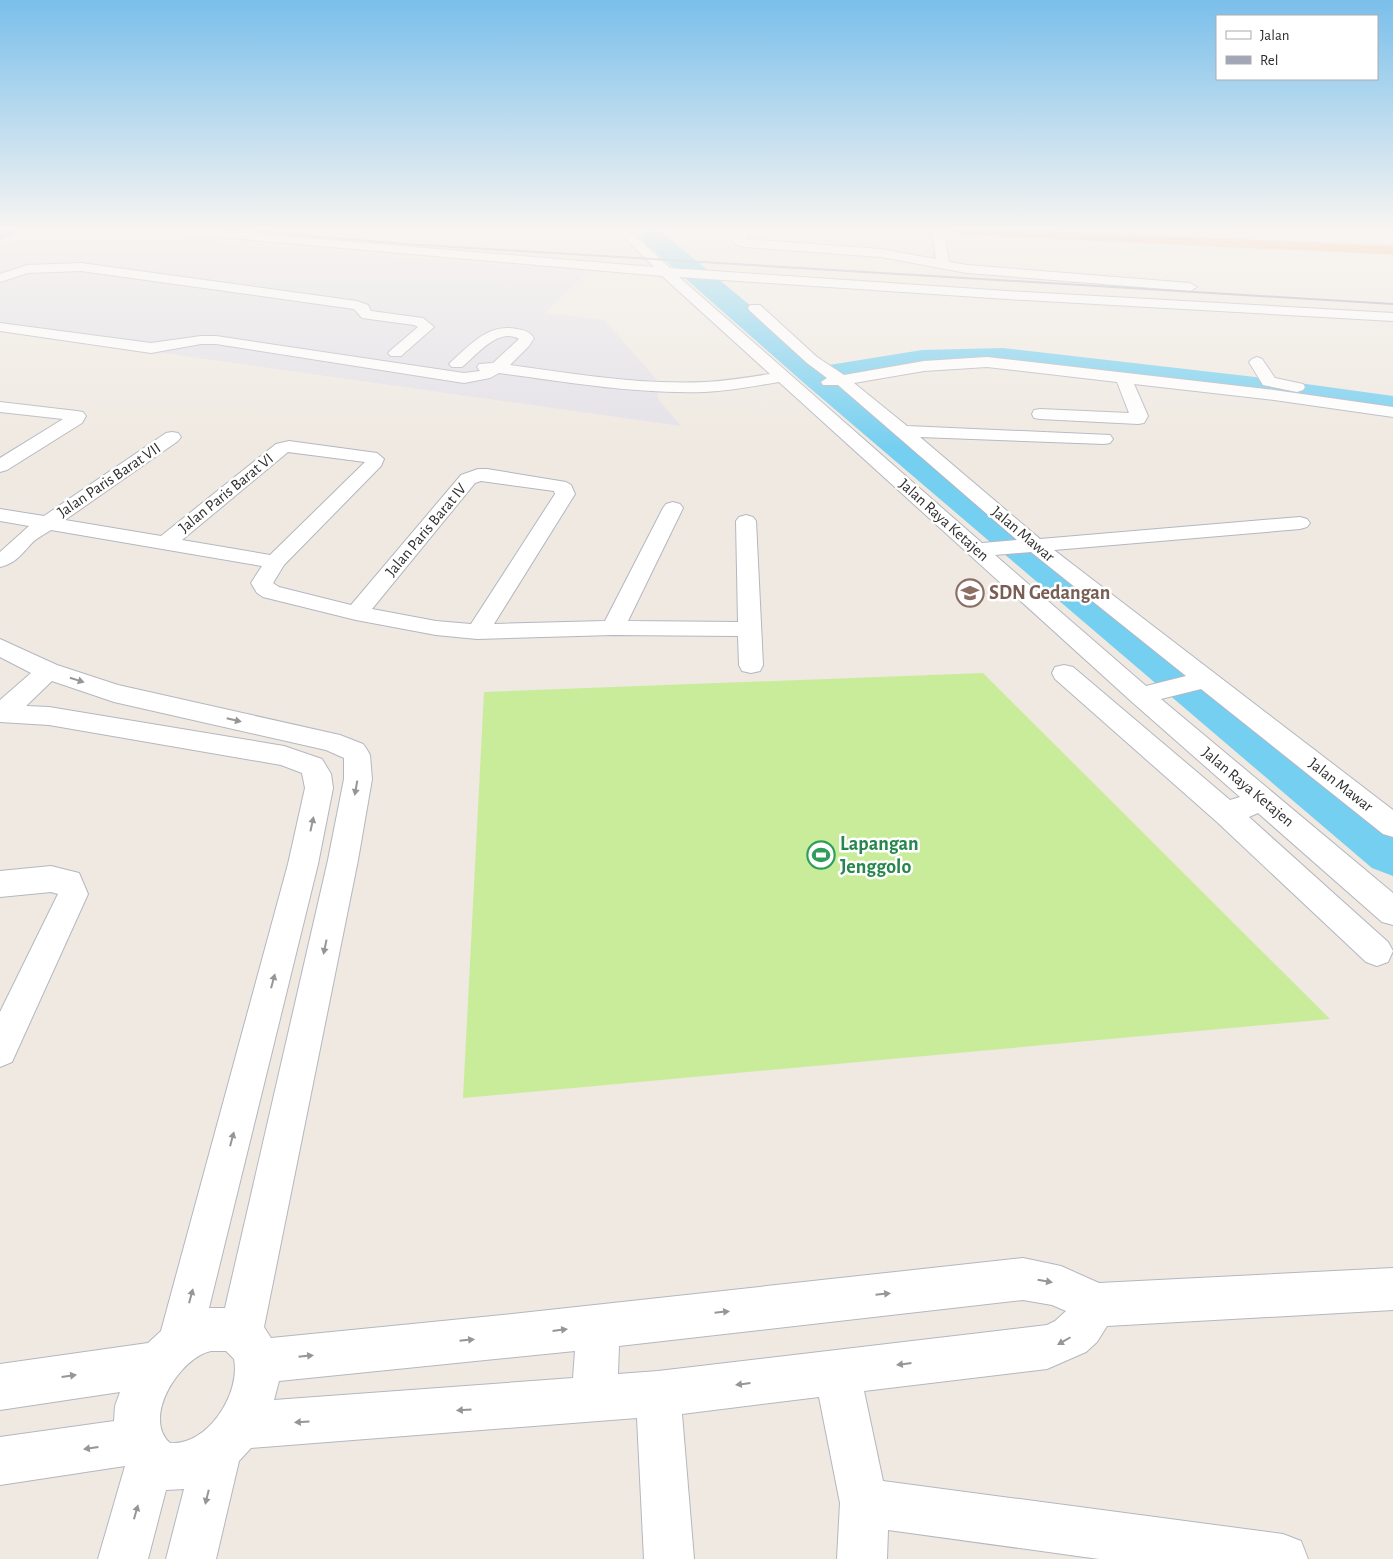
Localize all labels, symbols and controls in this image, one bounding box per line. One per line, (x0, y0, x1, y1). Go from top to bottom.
legend (1216, 15, 1378, 80)
text: Jalan (1260, 28, 1290, 43)
text: Rel (1260, 53, 1278, 68)
street label: Jalan Paris Barat VII (55, 440, 163, 520)
street label: Jalan Paris Barat VI (176, 450, 276, 536)
street label: Jalan Raya Ketajen (895, 476, 992, 565)
street label: Jalan Paris Barat IV (383, 480, 469, 580)
street label: Jalan Mawar (988, 503, 1058, 565)
school or university icon: SDN Gedangan (955, 578, 985, 608)
place label: SDN Gedangan (989, 583, 1110, 603)
one-way arrow (70, 676, 85, 684)
one-way arrow (227, 716, 242, 724)
street label: Jalan Raya Ketajen (1198, 744, 1297, 831)
street label: Jalan Mawar (1306, 755, 1377, 815)
one-way arrow (352, 780, 360, 796)
one-way arrow (308, 816, 316, 831)
place label: Lapangan Jenggolo (840, 834, 919, 877)
sports icon: Lapangan Jenggolo (806, 840, 836, 870)
one-way arrow (320, 940, 328, 956)
one-way arrow (269, 974, 277, 989)
one-way arrow (228, 1131, 236, 1146)
one-way arrow (1037, 1278, 1053, 1286)
one-way arrow (187, 1288, 195, 1303)
one-way arrow (875, 1290, 891, 1298)
one-way arrow (714, 1308, 730, 1316)
one-way arrow (552, 1326, 568, 1334)
one-way arrow (460, 1336, 476, 1344)
one-way arrow (1058, 1336, 1071, 1345)
one-way arrow (298, 1352, 314, 1360)
one-way arrow (896, 1360, 912, 1368)
one-way arrow (62, 1372, 78, 1380)
one-way arrow (735, 1380, 751, 1388)
one-way arrow (456, 1406, 472, 1414)
one-way arrow (294, 1418, 310, 1426)
one-way arrow (83, 1444, 99, 1452)
one-way arrow (203, 1489, 211, 1504)
one-way arrow (132, 1504, 140, 1520)

